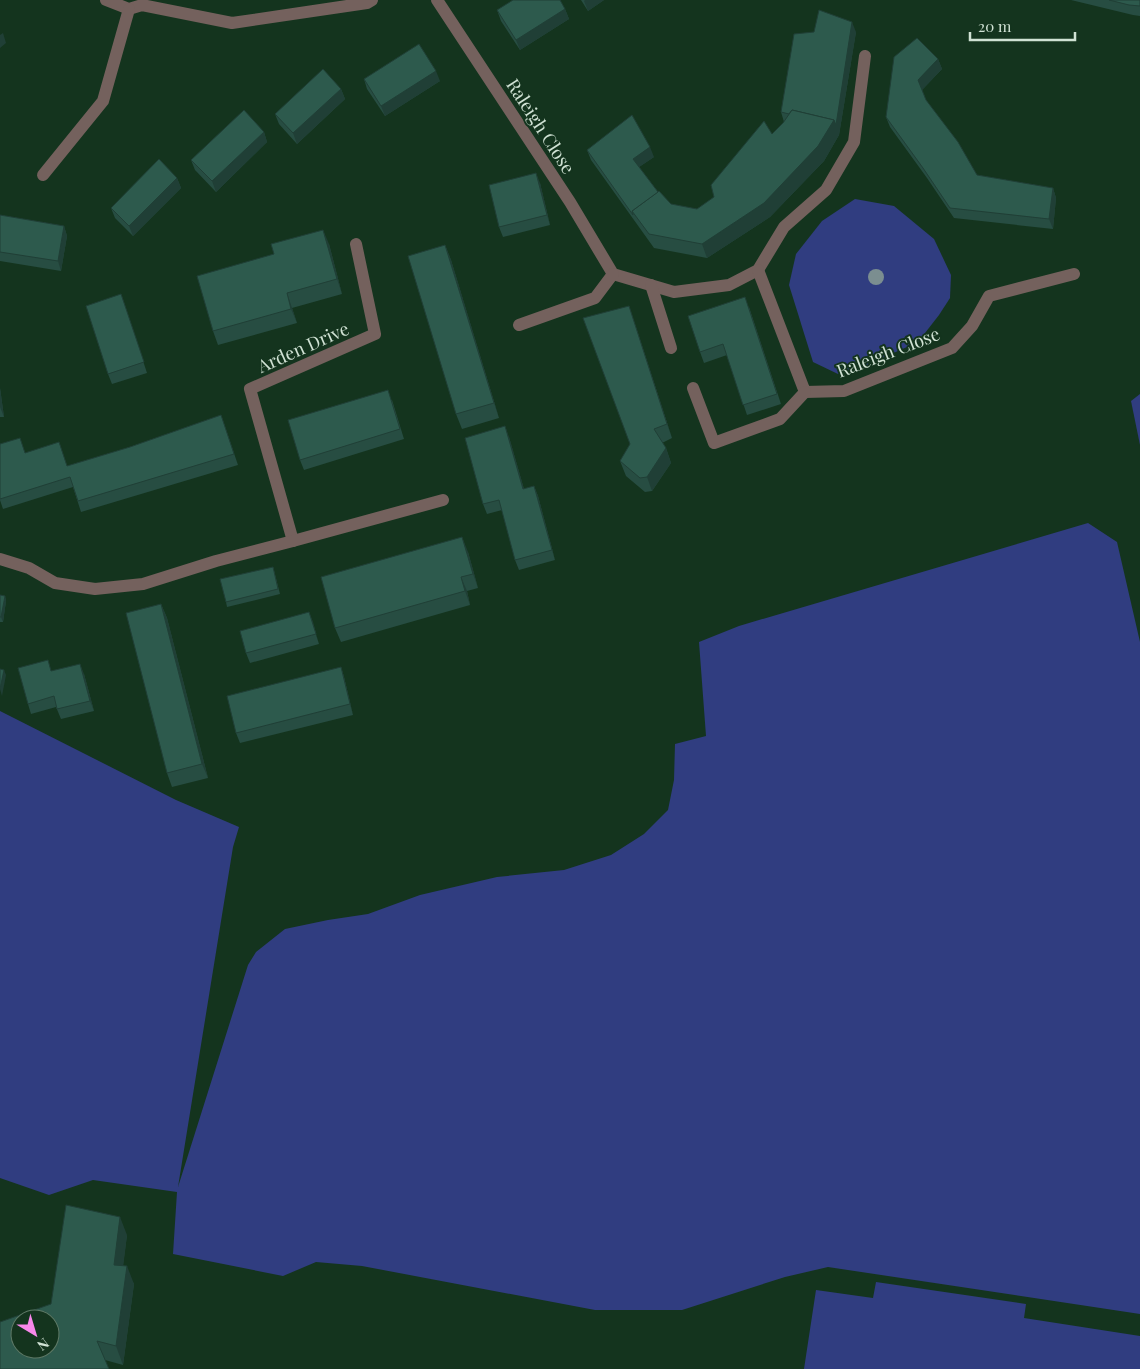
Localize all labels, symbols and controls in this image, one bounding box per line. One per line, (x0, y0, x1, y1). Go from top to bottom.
scale bar (970, 10, 1075, 42)
text: 20 m (978, 16, 1012, 36)
street label: Raleigh Close (501, 74, 581, 178)
street label: Arden Drive (253, 316, 353, 378)
street label: Raleigh Close (833, 321, 943, 383)
north arrow (10, 1309, 60, 1359)
text: N (33, 1334, 53, 1355)

